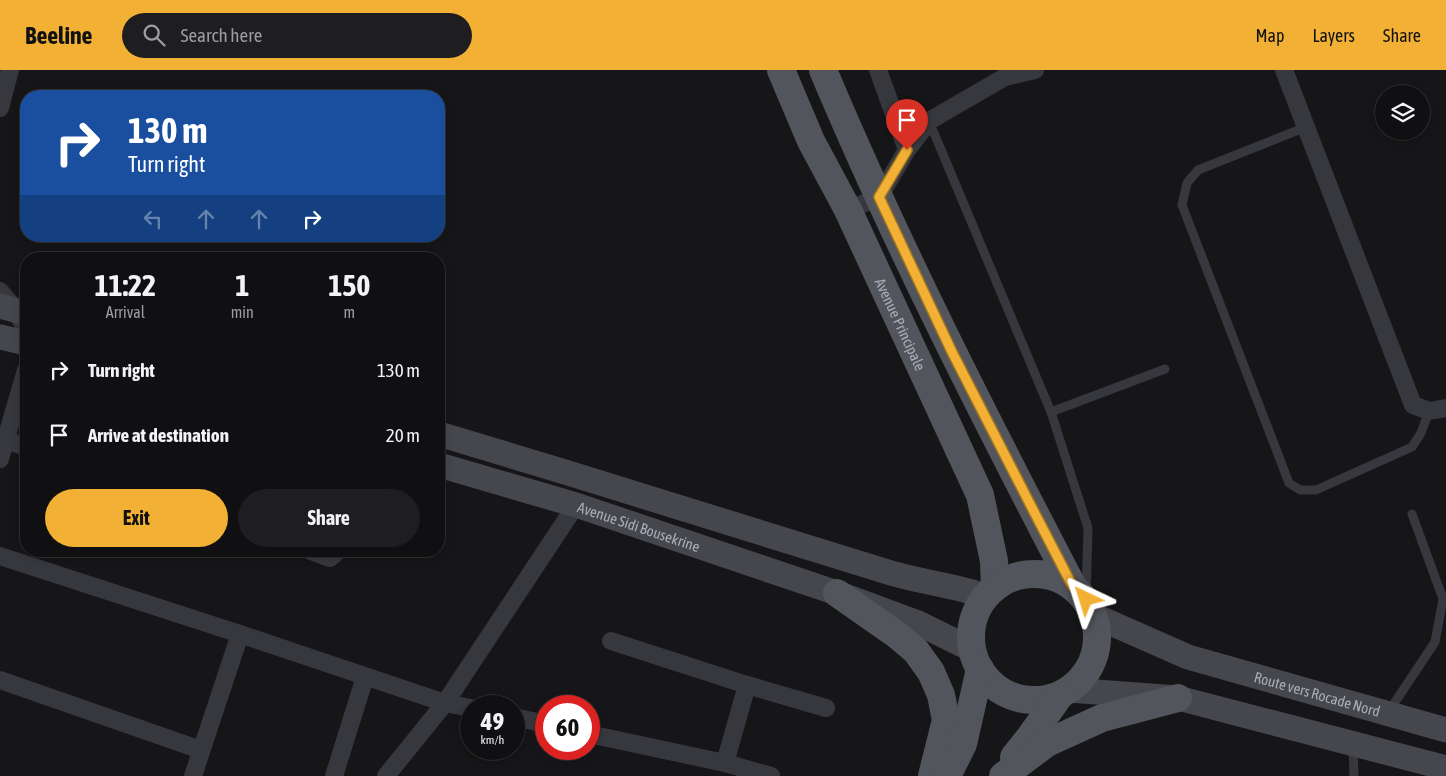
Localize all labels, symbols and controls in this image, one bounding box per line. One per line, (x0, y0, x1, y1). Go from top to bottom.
search box (122, 13, 472, 58)
icon: search (140, 21, 168, 49)
text: Beeline (25, 22, 92, 49)
text: Search here (180, 24, 262, 46)
text: Map (1255, 25, 1284, 46)
text: Layers (1312, 25, 1355, 46)
text: Share (1383, 25, 1421, 46)
map controls (1375, 85, 1430, 140)
button: layers (1375, 85, 1430, 140)
pin (886, 99, 928, 150)
icon: arrive (893, 106, 921, 134)
icon: right (45, 110, 110, 175)
text: 130 m (128, 110, 207, 150)
text: Turn right (128, 151, 205, 177)
icon: left (139, 205, 167, 233)
icon: ahead (192, 205, 220, 233)
icon: ahead (245, 205, 273, 233)
icon: right (298, 205, 326, 233)
text: 11:22 (94, 268, 156, 302)
text: 1 (235, 268, 249, 302)
text: 150 (328, 268, 370, 302)
street label: Avenue Principale (872, 275, 930, 373)
text: Arrival (106, 303, 145, 321)
text: min (231, 303, 254, 321)
text: m (344, 303, 355, 321)
icon: right (45, 356, 73, 384)
text: Turn right (88, 359, 155, 381)
text: 130 m (377, 359, 420, 381)
icon: arrive (45, 421, 73, 449)
text: Arrive at destination (88, 424, 229, 446)
text: 20 m (386, 424, 420, 446)
button: Exit (45, 489, 228, 547)
button: Share (238, 489, 420, 547)
street label: Avenue Sidi Bousekrine (575, 498, 702, 555)
position arrow (1059, 572, 1111, 624)
street label: Route vers Rocade Nord (1252, 668, 1382, 719)
speed limit sign: 60 (535, 695, 600, 760)
text: 49 (481, 707, 504, 735)
text: km/h (481, 733, 504, 747)

